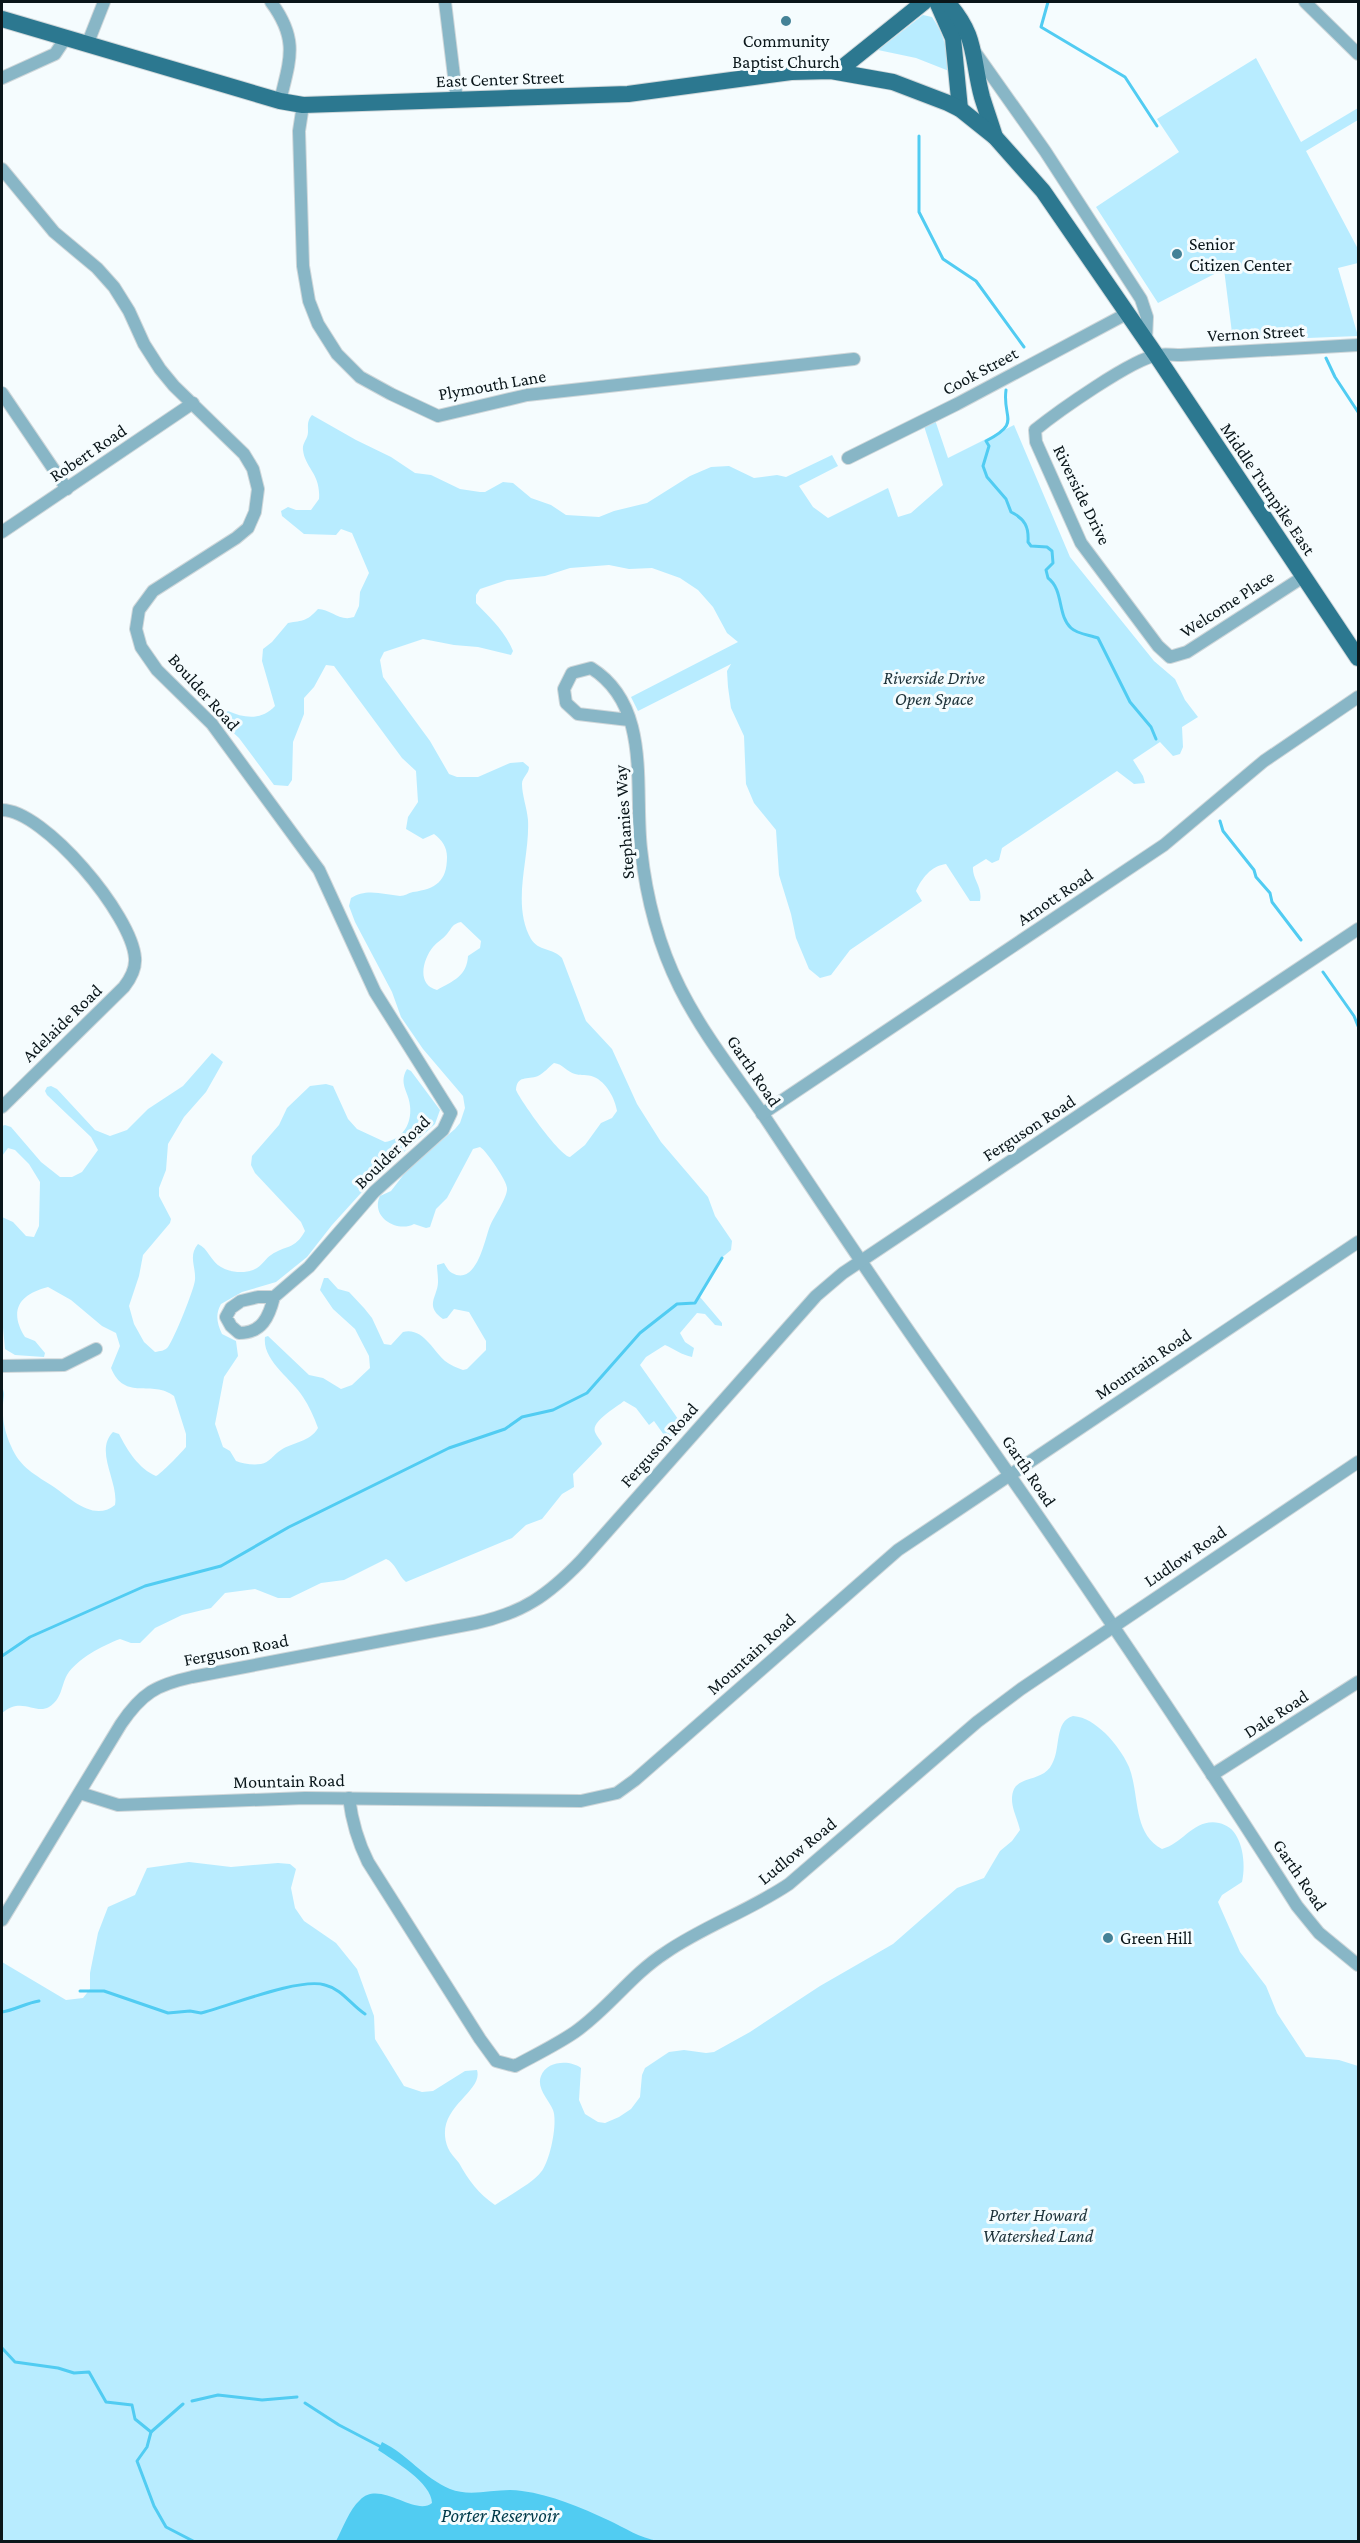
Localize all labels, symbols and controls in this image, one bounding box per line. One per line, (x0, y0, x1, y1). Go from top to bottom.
marker: Community Baptist Church (779, 14, 793, 28)
place label: Community Baptist Church (732, 31, 840, 72)
street label: East Center Street (436, 67, 565, 91)
place label: Senior Citizen Center (1189, 234, 1292, 275)
marker: Senior Citizen Center (1170, 247, 1184, 261)
street label: Vernon Street (1207, 320, 1306, 346)
street label: Cook Street (939, 342, 1022, 399)
street label: Plymouth Lane (437, 366, 547, 404)
street label: Middle Turnpike East (1216, 419, 1320, 560)
street label: Robert Road (46, 420, 131, 486)
street label: Riverside Drive (1049, 442, 1115, 548)
street label: Welcome Place (1176, 566, 1278, 642)
street label: Boulder Road (164, 649, 244, 735)
park label: Riverside Drive Open Space (883, 668, 985, 709)
street label: Stephanies Way (610, 763, 638, 880)
street label: Arnott Road (1013, 864, 1097, 930)
street label: Adelaide Road (18, 980, 106, 1066)
street label: Garth Road (723, 1032, 785, 1111)
street label: Ferguson Road (979, 1090, 1079, 1165)
street label: Boulder Road (350, 1111, 434, 1193)
street label: Mountain Road (1091, 1324, 1195, 1403)
street label: Ferguson Road (616, 1398, 702, 1491)
street label: Garth Road (998, 1432, 1060, 1511)
street label: Ludlow Road (1140, 1521, 1230, 1591)
street label: Mountain Road (703, 1609, 800, 1699)
street label: Ferguson Road (182, 1630, 291, 1670)
street label: Dale Road (1240, 1685, 1312, 1742)
street label: Mountain Road (233, 1770, 345, 1792)
street label: Ludlow Road (754, 1813, 840, 1889)
street label: Garth Road (1269, 1836, 1331, 1915)
place label: Green Hill (1120, 1928, 1193, 1948)
marker: Green Hill (1101, 1931, 1115, 1945)
park label: Porter Howard Watershed Land (983, 2205, 1094, 2246)
water label: Porter Reservoir (441, 2504, 560, 2526)

